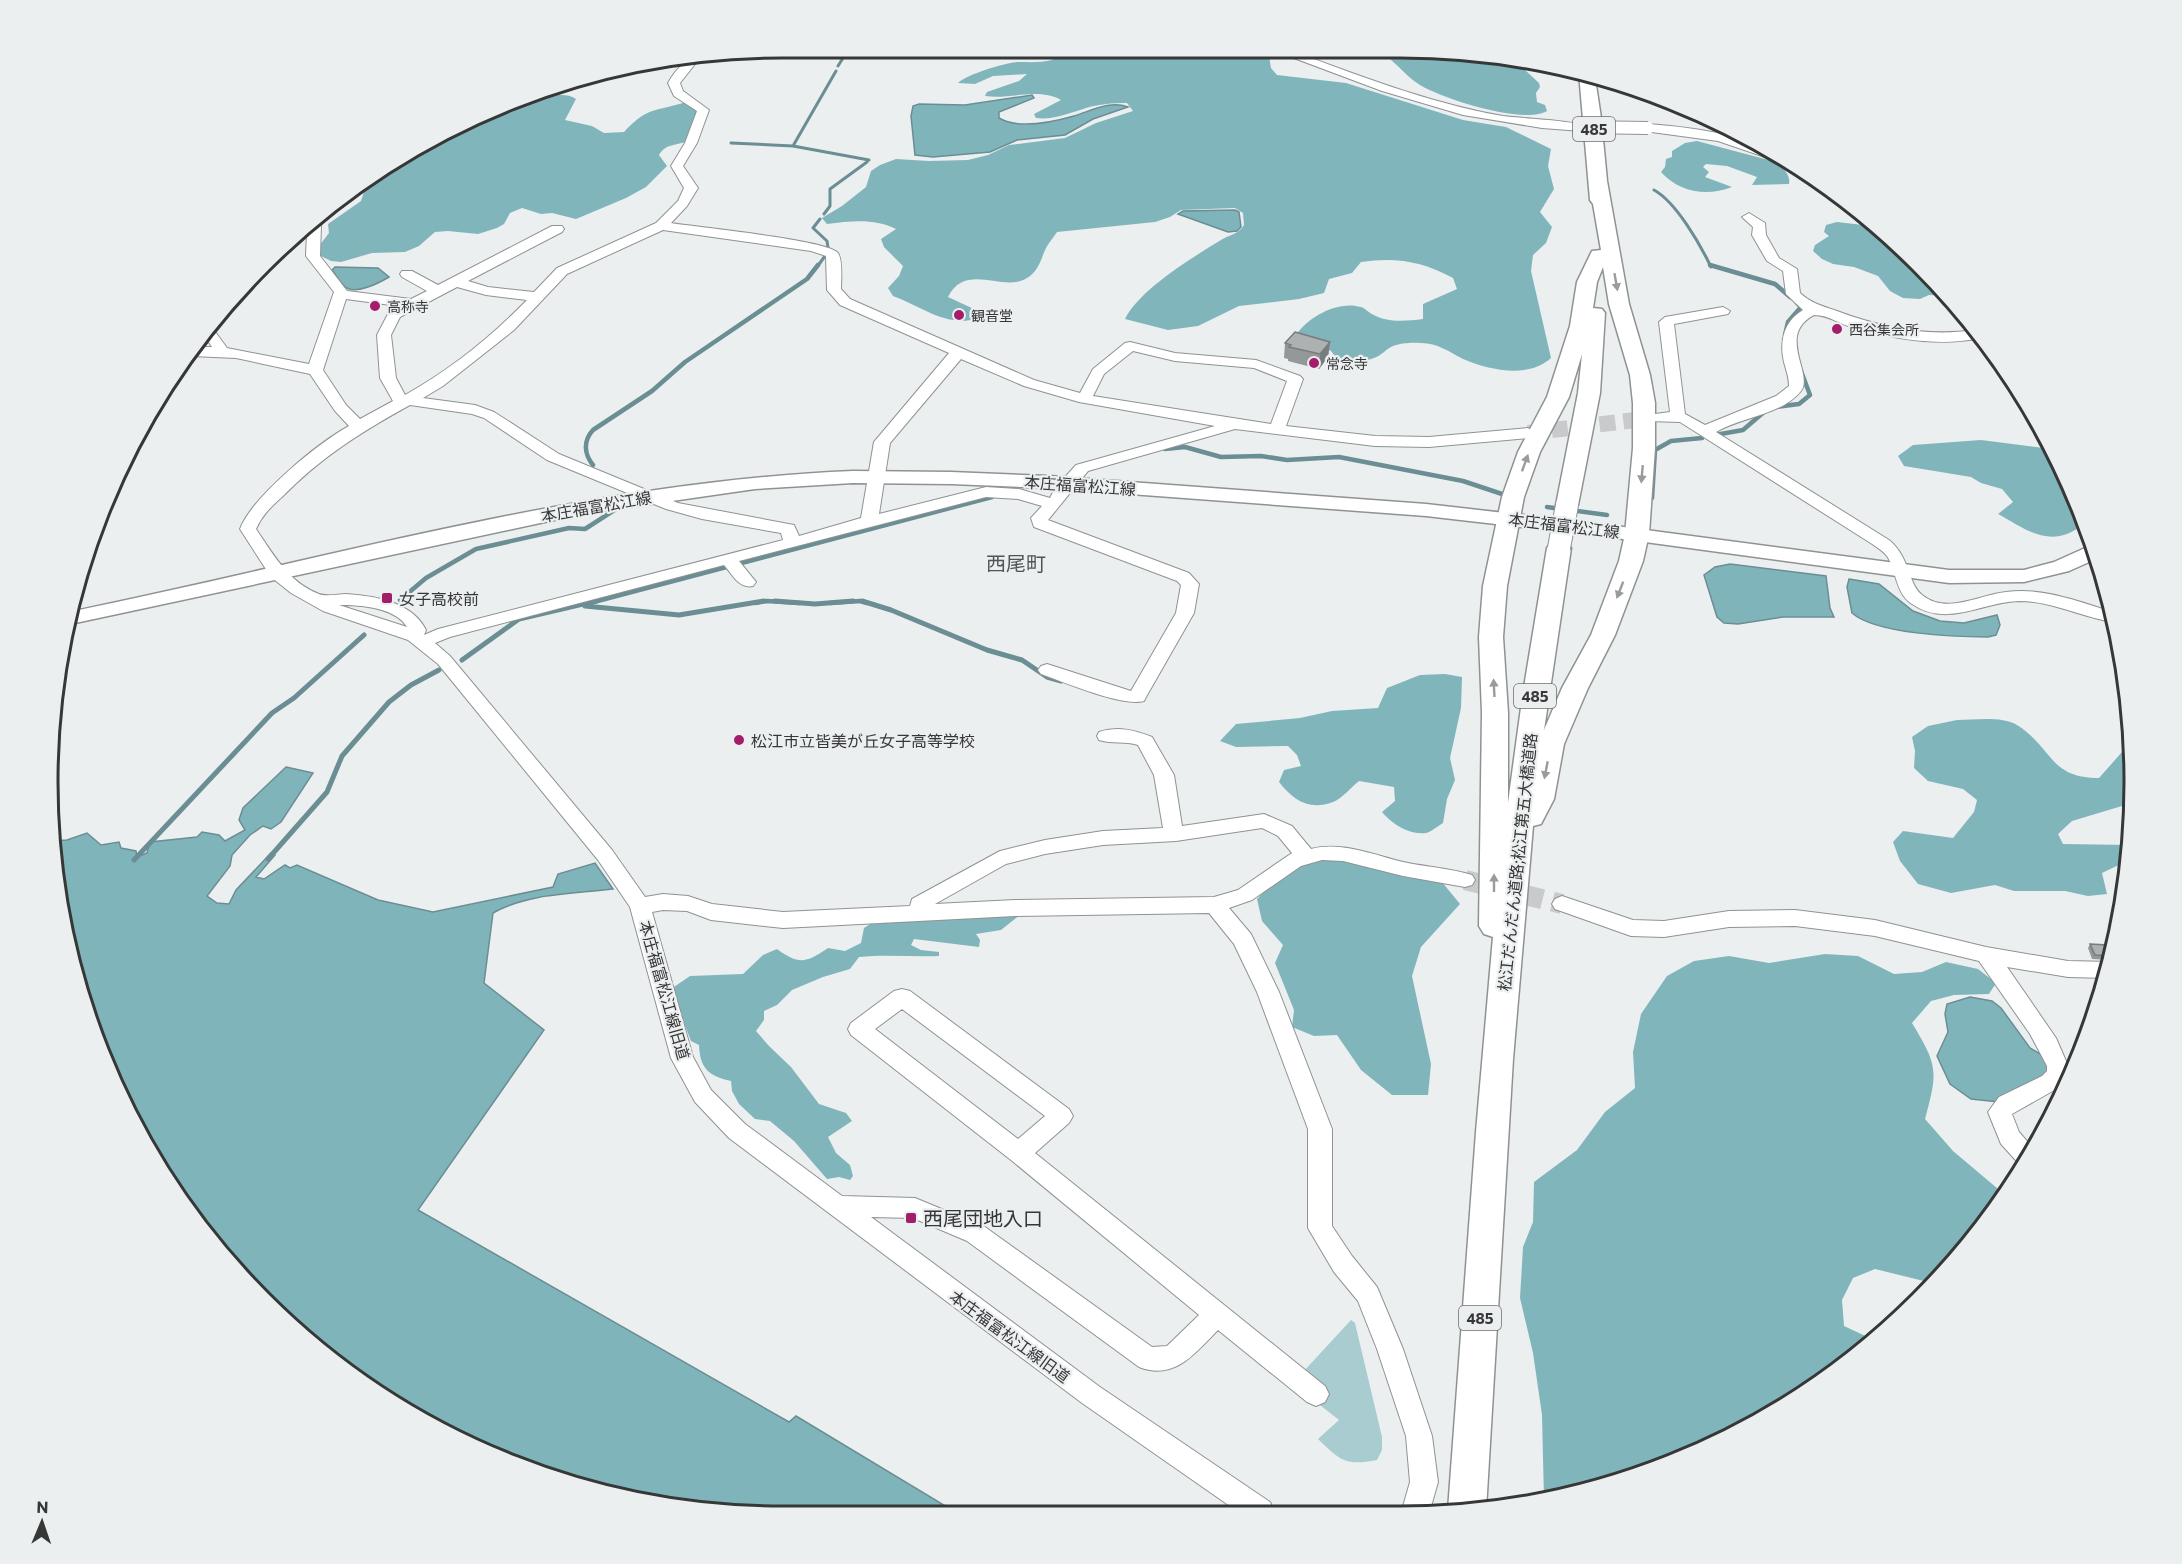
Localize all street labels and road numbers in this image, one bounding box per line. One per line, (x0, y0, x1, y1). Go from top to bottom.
road number: 485 (1573, 117, 1615, 141)
street label: 本庄福富松江線 (1023, 472, 1137, 498)
street label: 本庄福富松江線 (539, 487, 653, 525)
street label: 本庄福富松江線 (1507, 509, 1621, 541)
road number: 485 (1514, 684, 1556, 708)
street label: 松江だんだん道路;松江第五大橋道路 (1494, 732, 1540, 992)
street label: 本庄福富松江線旧道 (636, 918, 694, 1062)
street label: 本庄福富松江線旧道 (946, 1286, 1074, 1386)
road number: 485 (1459, 1306, 1501, 1330)

